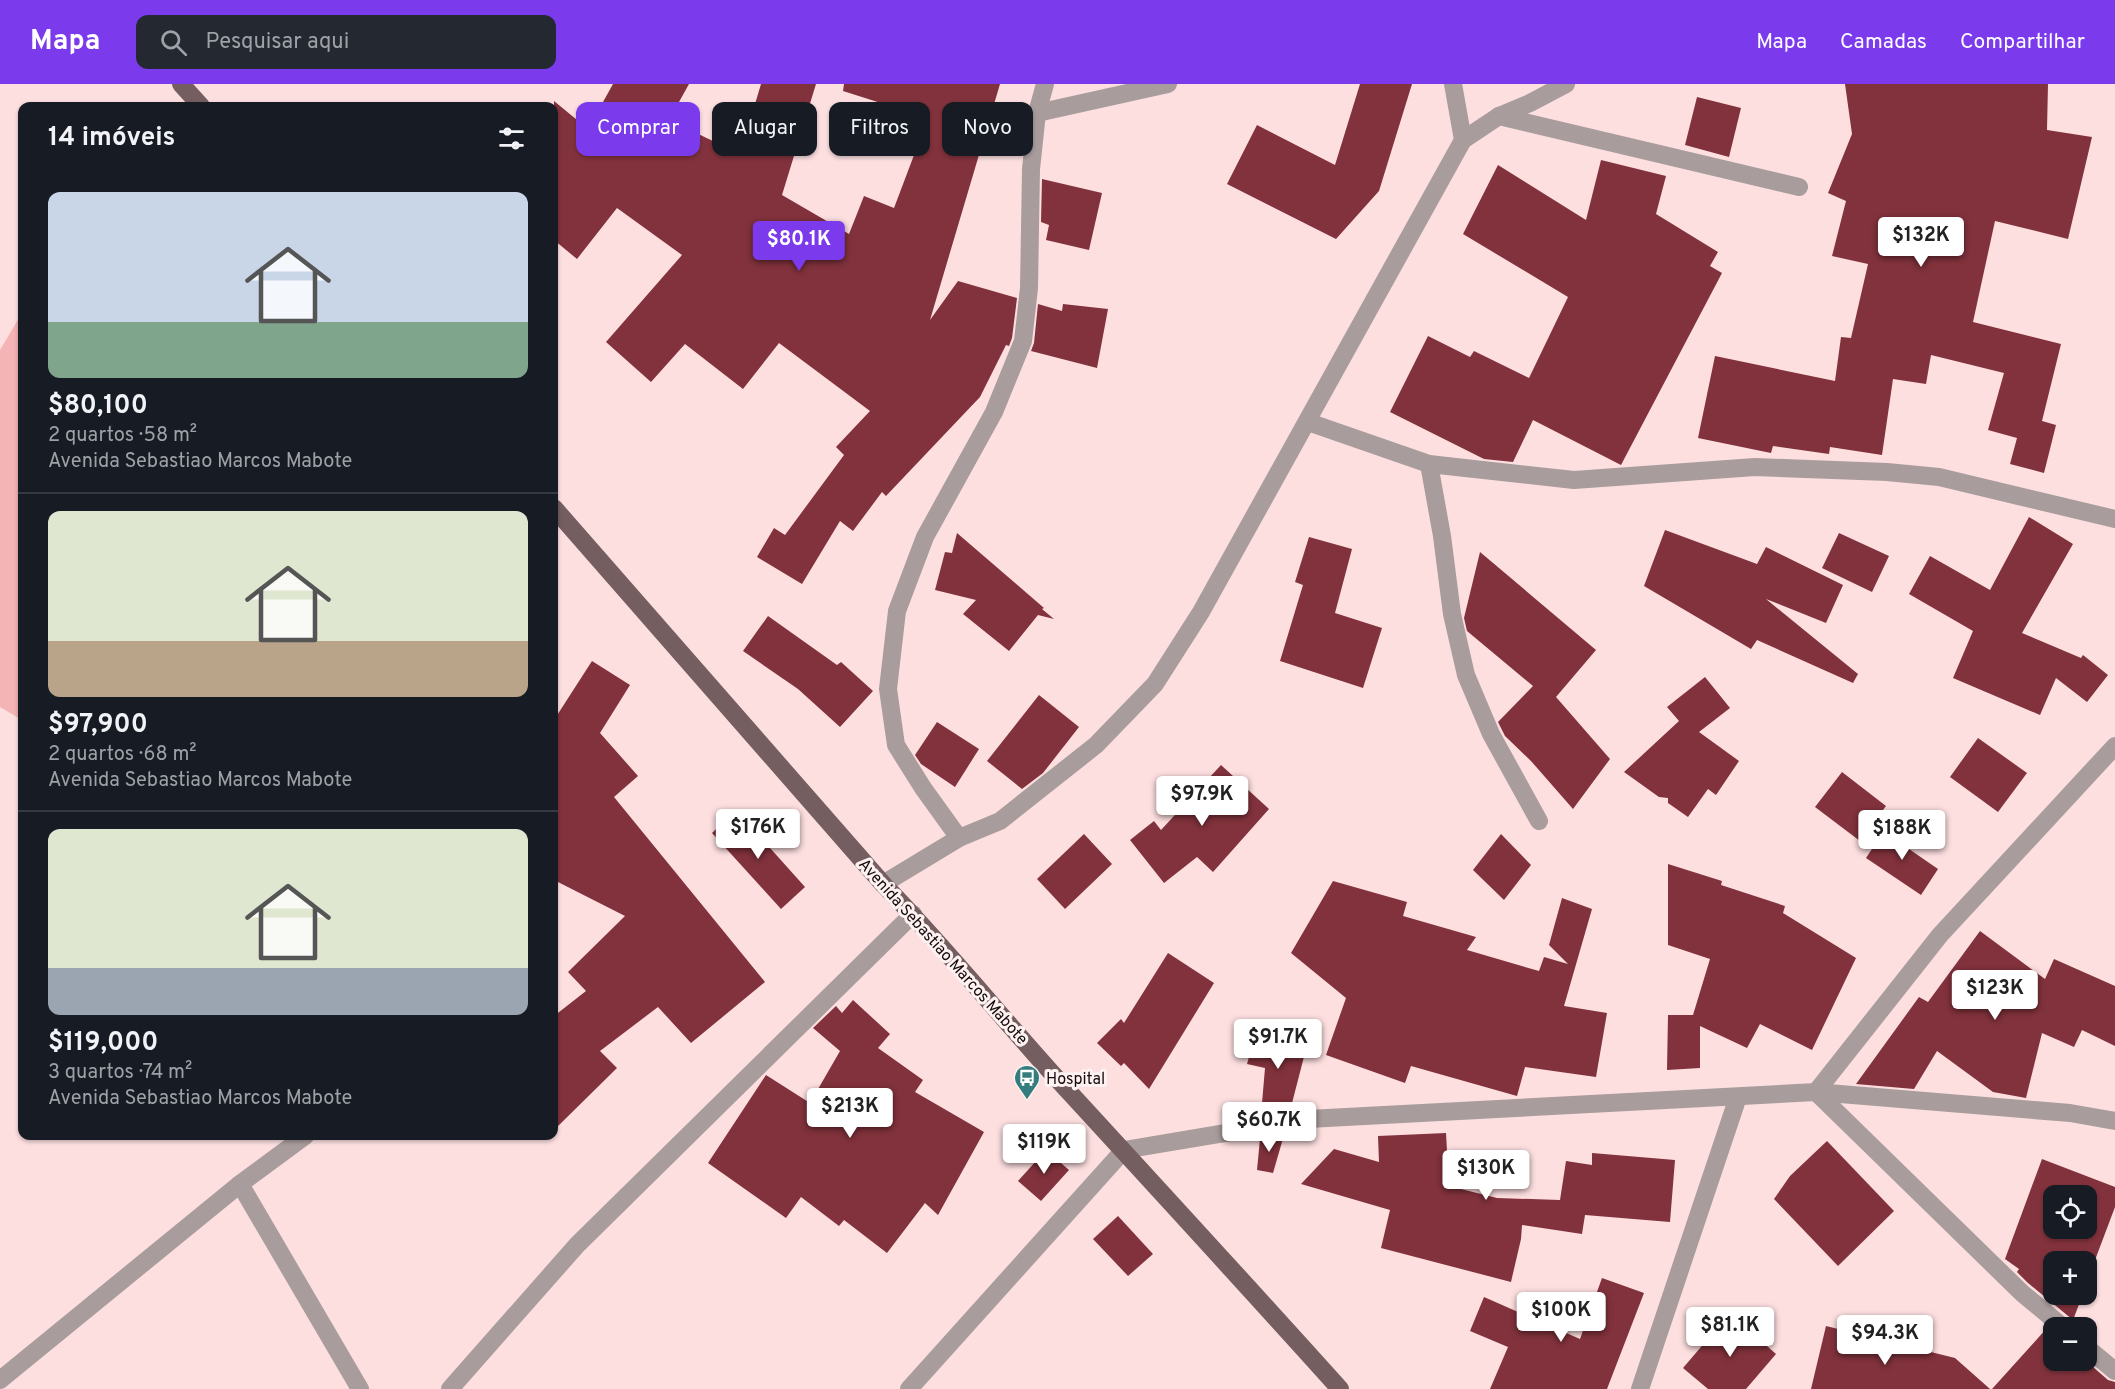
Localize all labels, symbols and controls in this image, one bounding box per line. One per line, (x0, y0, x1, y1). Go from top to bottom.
search box (136, 15, 556, 69)
text: Mapa (30, 24, 100, 60)
icon: search (157, 26, 190, 59)
text: Pesquisar aqui (205, 29, 349, 56)
text: Mapa (1756, 29, 1807, 56)
text: Camadas (1840, 29, 1927, 56)
text: Compartilhar (1960, 29, 2085, 56)
chip: Comprar (576, 102, 700, 156)
chip: Alugar (712, 102, 817, 156)
chip: Filtros (829, 102, 930, 156)
chip: Novo (942, 102, 1033, 156)
text: 14 imóveis (48, 122, 175, 155)
icon: filters (495, 122, 528, 155)
pin: $132K (1879, 217, 1963, 268)
pin: $80.1K (750, 221, 848, 272)
text: $132K (1892, 223, 1950, 249)
text: $80.1K (767, 227, 831, 253)
icon: home (234, 231, 342, 339)
text: $80,100 (48, 390, 148, 423)
text: 2 quartos · 58 m² (48, 423, 197, 449)
text: Avenida Sebastiao Marcos Mabote (48, 449, 352, 475)
icon: home (234, 550, 342, 658)
text: $97,900 (48, 709, 148, 742)
text: 2 quartos · 68 m² (48, 742, 197, 768)
text: Avenida Sebastiao Marcos Mabote (48, 768, 352, 794)
pin: $97.9K (1153, 776, 1251, 827)
text: $97.9K (1170, 782, 1234, 808)
pin: $176K (716, 809, 800, 860)
pin: $188K (1860, 810, 1944, 861)
text: $176K (730, 815, 786, 841)
text: $188K (1872, 816, 1932, 842)
street label: Avenida Sebastiao Marcos Mabote (854, 855, 1031, 1050)
icon: home (234, 868, 342, 976)
pin: $123K (1953, 970, 2037, 1021)
text: $123K (1966, 976, 2024, 1002)
pin: $91.7K (1229, 1019, 1327, 1070)
text: $91.7K (1248, 1025, 1308, 1051)
text: $119,000 (48, 1027, 158, 1060)
text: 3 quartos · 74 m² (48, 1060, 192, 1086)
bus stop icon: Hospital (1012, 1063, 1042, 1101)
place label: Hospital (1046, 1070, 1105, 1090)
text: Avenida Sebastiao Marcos Mabote (48, 1086, 352, 1112)
pin: $213K (808, 1088, 892, 1139)
text: $213K (821, 1094, 879, 1120)
pin: $60.7K (1220, 1102, 1318, 1153)
text: $60.7K (1236, 1108, 1302, 1134)
pin: $119K (1002, 1124, 1086, 1175)
text: $119K (1017, 1130, 1071, 1156)
pin: $130K (1444, 1150, 1528, 1201)
text: $130K (1456, 1156, 1516, 1182)
map controls (2043, 1185, 2097, 1371)
button: locate (2043, 1185, 2097, 1239)
button: + (2043, 1251, 2097, 1305)
pin: $100K (1519, 1292, 1603, 1343)
text: $100K (1531, 1298, 1591, 1324)
pin: $81.1K (1681, 1307, 1779, 1358)
text: $81.1K (1700, 1313, 1760, 1339)
pin: $94.3K (1836, 1315, 1934, 1366)
button: − (2043, 1317, 2097, 1371)
text: $94.3K (1851, 1321, 1919, 1347)

